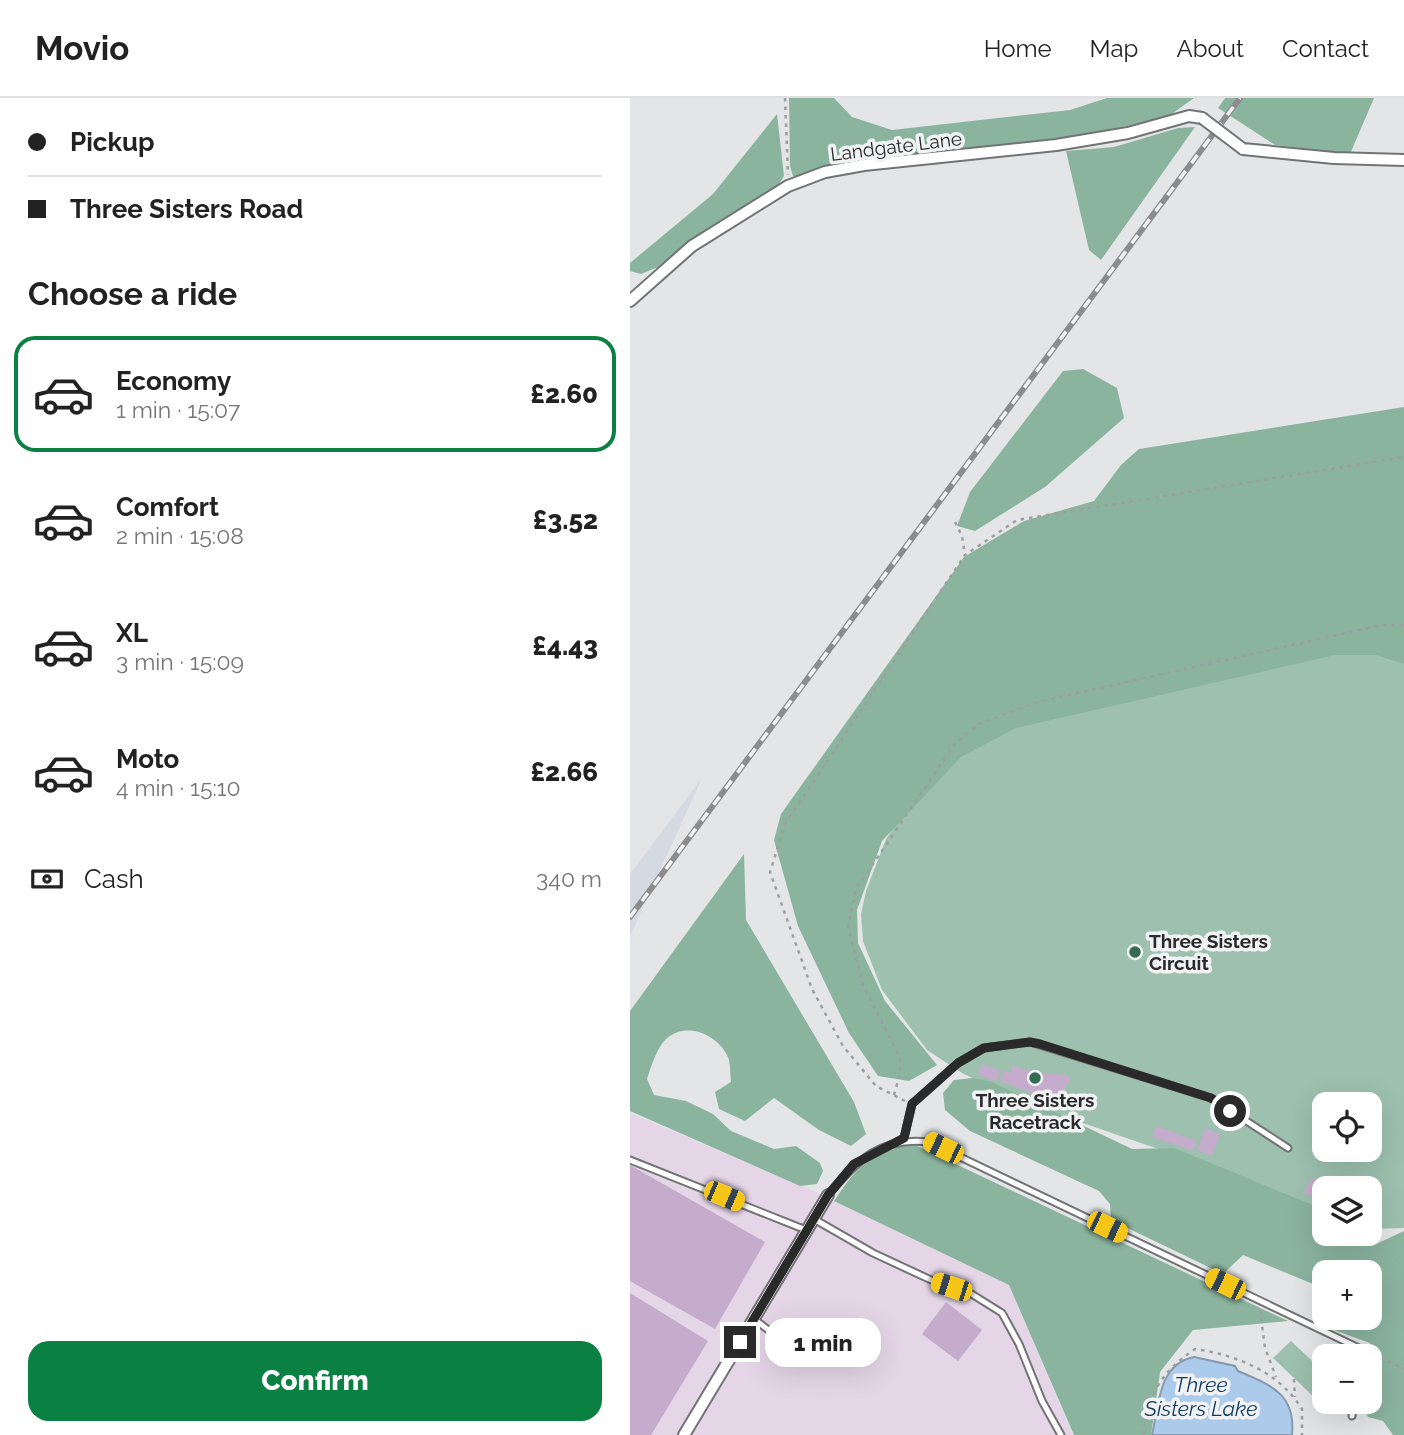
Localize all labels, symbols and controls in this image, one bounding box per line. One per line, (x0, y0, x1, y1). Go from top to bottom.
text: Movio (35, 29, 129, 68)
text: Home (984, 34, 1052, 63)
text: Map (1090, 34, 1138, 63)
text: About (1176, 34, 1244, 63)
text: Contact (1282, 34, 1369, 63)
text: Pickup (70, 127, 155, 157)
street label: Landgate Lane (829, 127, 963, 165)
text: Three Sisters Road (70, 194, 303, 224)
text: Choose a ride (28, 275, 237, 312)
icon: car (32, 363, 95, 426)
text: Economy (116, 366, 231, 396)
text: £2.60 (530, 379, 598, 409)
text: 1 min · 15:07 (116, 396, 240, 423)
icon: car (32, 489, 95, 552)
text: Comfort (116, 492, 219, 522)
text: £3.52 (533, 505, 598, 535)
text: 2 min · 15:08 (116, 522, 244, 549)
icon: car (32, 615, 95, 678)
text: XL (116, 618, 148, 648)
text: £4.43 (532, 631, 598, 661)
text: 3 min · 15:09 (116, 648, 244, 675)
icon: car (32, 741, 95, 804)
text: Moto (116, 744, 179, 774)
text: £2.66 (530, 757, 598, 787)
text: 4 min · 15:10 (116, 774, 241, 801)
icon: cash (28, 860, 66, 898)
text: Cash (84, 864, 144, 894)
text: 340 m (536, 865, 602, 892)
place label: Three Sisters Circuit (1149, 930, 1268, 974)
marker: Three Sisters Circuit (1127, 944, 1143, 960)
marker: Three Sisters Racetrack (1027, 1070, 1043, 1086)
place label: Three Sisters Racetrack (976, 1089, 1094, 1133)
map controls (1312, 1092, 1382, 1414)
button: locate (1312, 1092, 1382, 1162)
route start (1214, 1095, 1246, 1127)
car (920, 1129, 967, 1167)
button: layers (1312, 1176, 1382, 1246)
car (701, 1178, 748, 1214)
car (1084, 1208, 1131, 1246)
button: + (1312, 1260, 1382, 1330)
car (1202, 1265, 1249, 1303)
car (928, 1271, 975, 1303)
callout: 1 min (764, 1318, 880, 1366)
route end (724, 1326, 756, 1358)
text: 1 min (793, 1329, 853, 1356)
button: Confirm (28, 1341, 602, 1421)
button: − (1312, 1344, 1382, 1414)
water label: Three Sisters Lake (1144, 1372, 1257, 1421)

